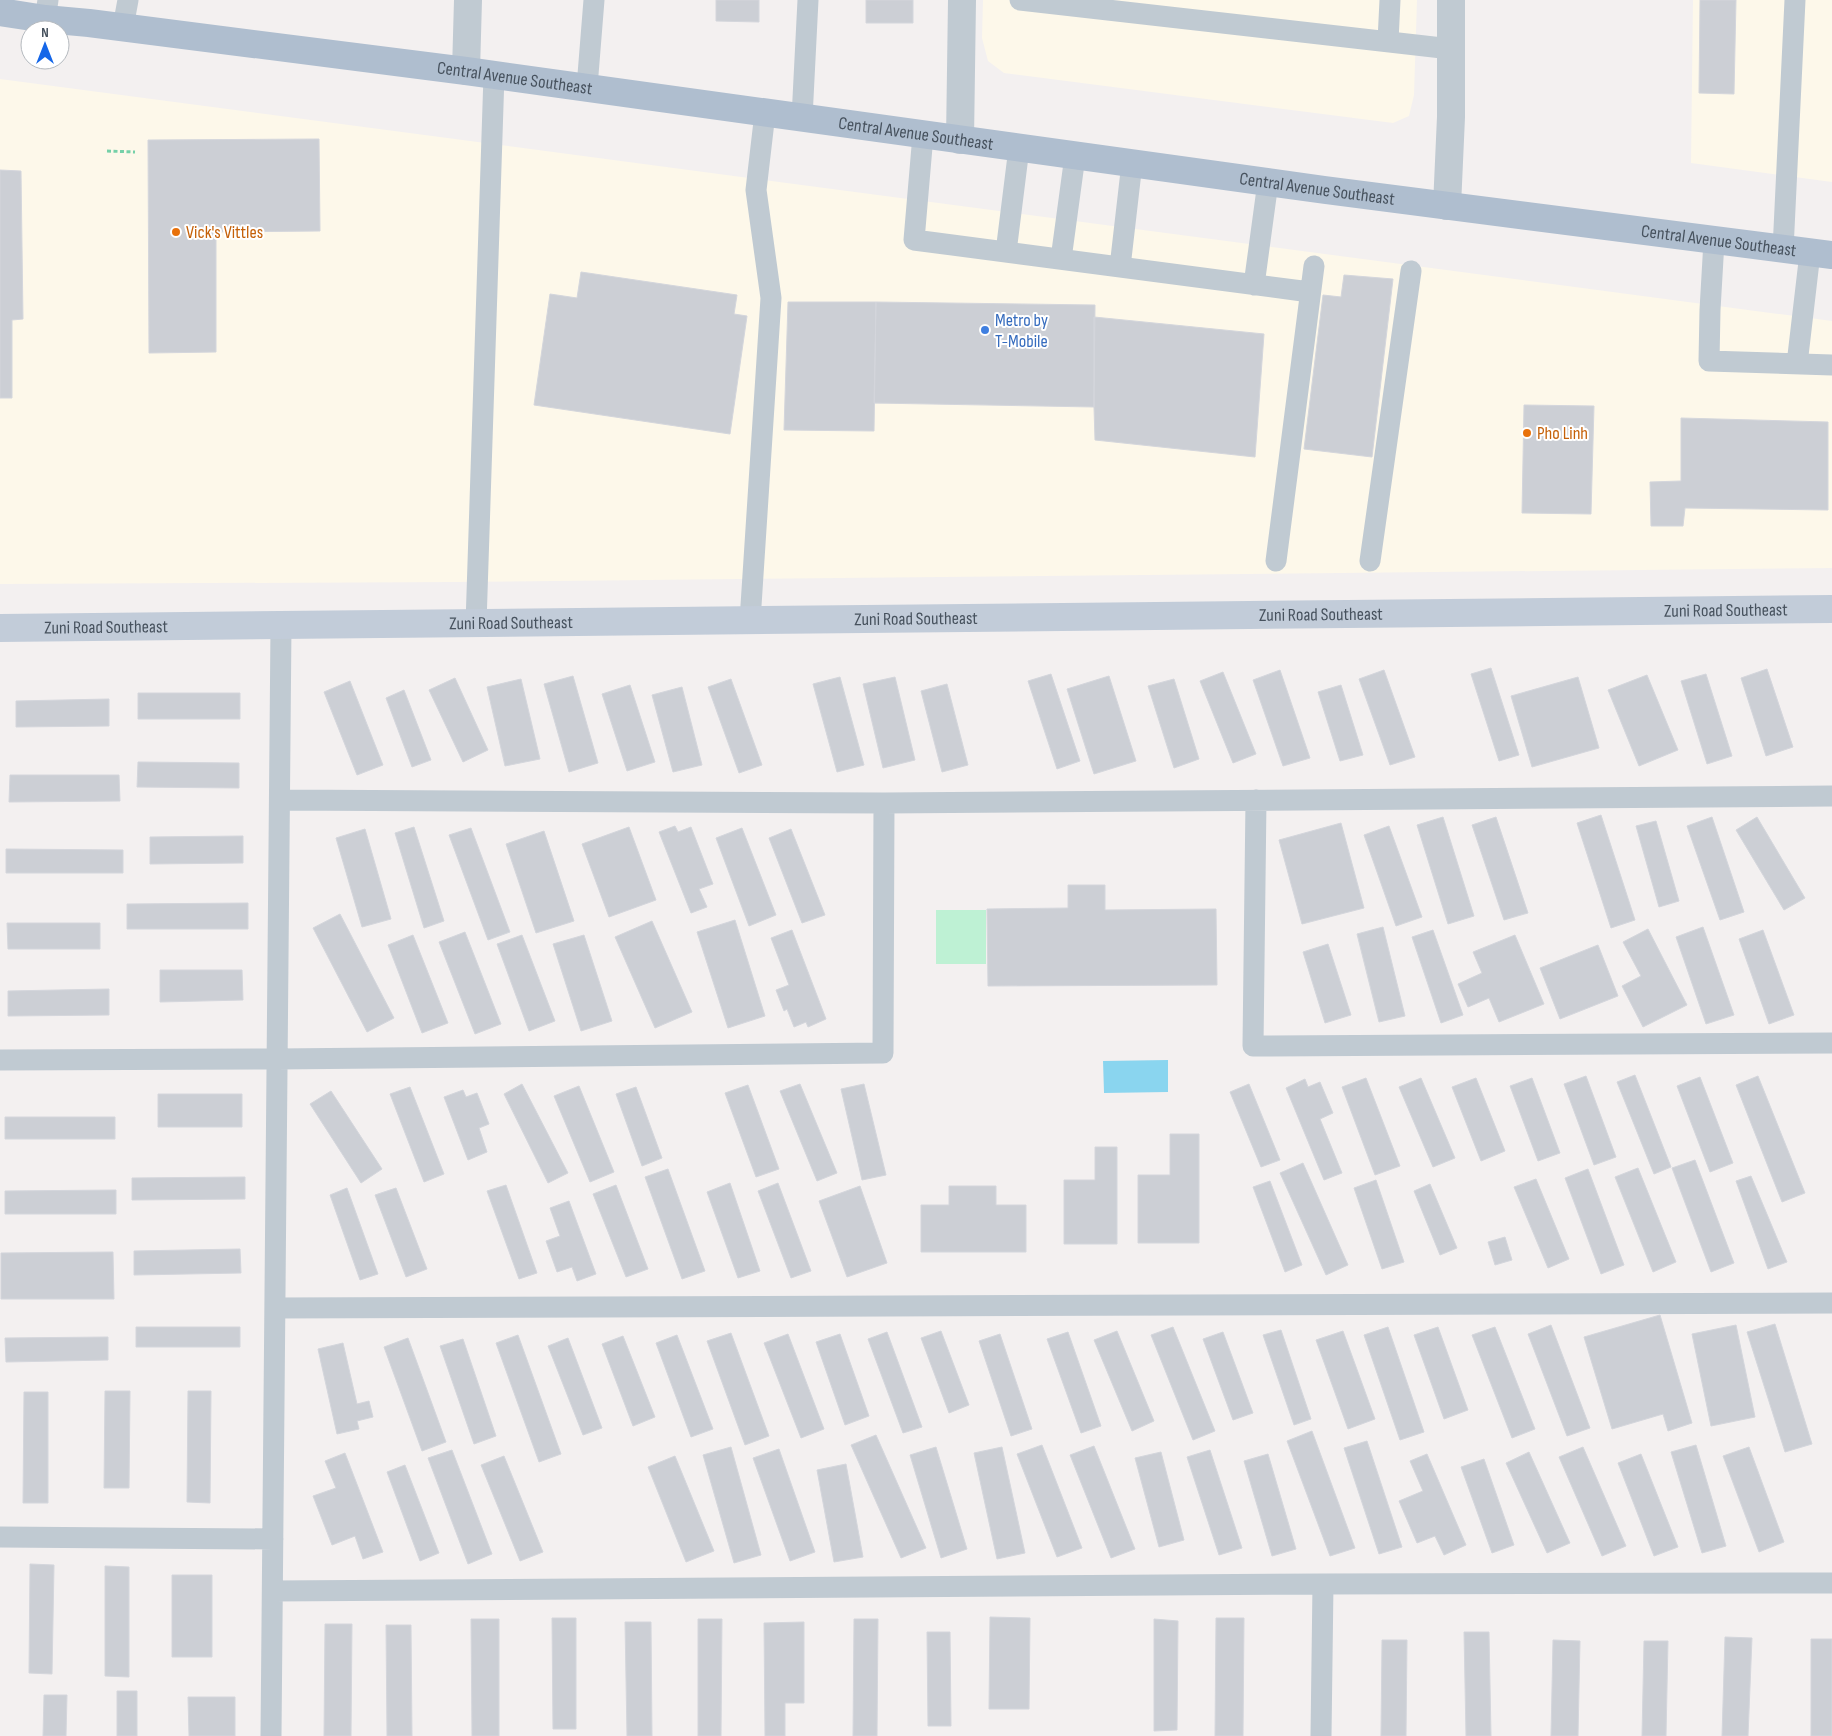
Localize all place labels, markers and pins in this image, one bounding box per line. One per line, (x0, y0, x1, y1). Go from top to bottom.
place label: Vick's Vittles (186, 222, 263, 243)
marker: Vick's Vittles (170, 226, 182, 238)
place label: Metro by T-Mobile (995, 310, 1048, 352)
marker: Metro by T-Mobile (979, 324, 991, 336)
place label: Pho Linh (1537, 423, 1588, 444)
marker: Pho Linh (1521, 427, 1533, 439)

